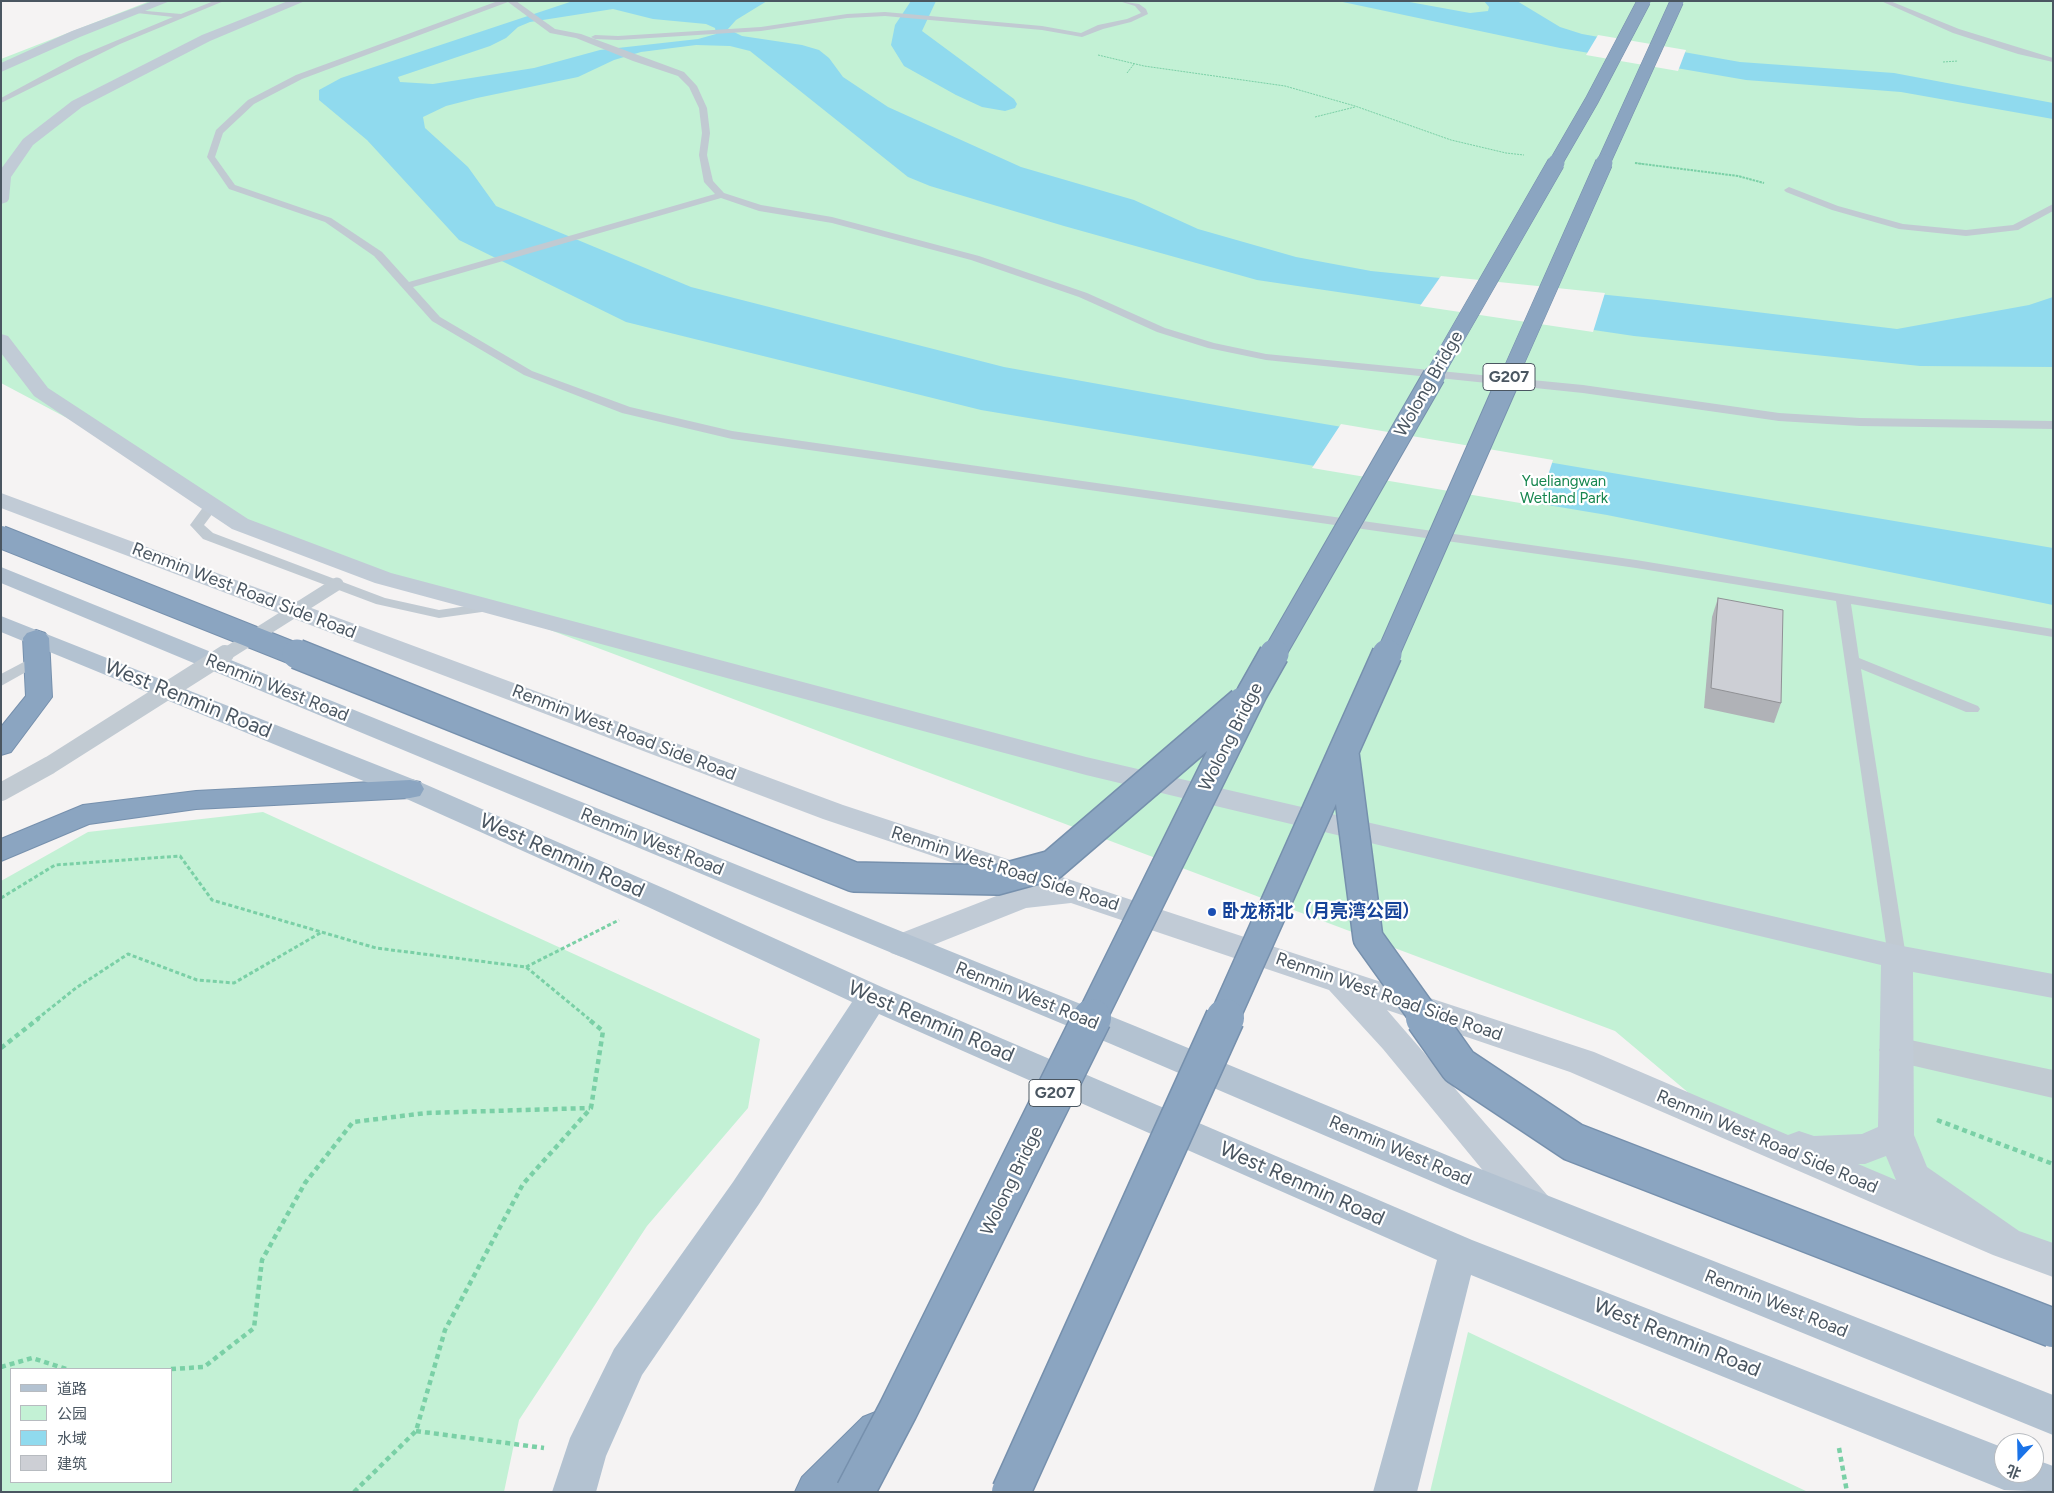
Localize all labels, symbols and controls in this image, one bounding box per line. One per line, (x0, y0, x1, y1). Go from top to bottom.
street label: Wolong Bridge (1390, 327, 1468, 441)
road number: G207 (1483, 364, 1535, 391)
park label: Yueliangwan Wetland Park (1520, 473, 1608, 508)
street label: Renmin West Road Side Road (129, 538, 359, 644)
street label: Renmin West Road (202, 649, 352, 727)
street label: West Renmin Road (101, 654, 275, 744)
street label: Wolong Bridge (1194, 679, 1268, 795)
street label: Renmin West Road Side Road (509, 680, 739, 786)
street label: Renmin West Road (577, 803, 727, 881)
street label: West Renmin Road (476, 808, 648, 904)
street label: Renmin West Road Side Road (888, 822, 1122, 916)
place label: 卧龙桥北（月亮湾公园） (1222, 901, 1420, 923)
marker: 卧龙桥北（月亮湾公园） (1206, 906, 1218, 918)
street label: Renmin West Road Side Road (1273, 948, 1505, 1046)
street label: Renmin West Road (952, 957, 1102, 1035)
street label: West Renmin Road (844, 976, 1018, 1068)
road number: G207 (1029, 1080, 1081, 1106)
street label: Renmin West Road Side Road (1653, 1085, 1881, 1199)
street label: Renmin West Road (1326, 1111, 1474, 1191)
street label: Wolong Bridge (976, 1123, 1048, 1239)
street label: West Renmin Road (1216, 1136, 1388, 1232)
street label: Renmin West Road (1701, 1265, 1851, 1343)
street label: West Renmin Road (1590, 1293, 1764, 1383)
legend (10, 1368, 172, 1483)
text: 道路 (57, 1380, 87, 1398)
text: 公园 (57, 1405, 87, 1423)
text: 水域 (57, 1430, 87, 1448)
north arrow (1994, 1433, 2044, 1483)
text: 建筑 (57, 1455, 87, 1473)
text: 北 (2004, 1461, 2023, 1482)

